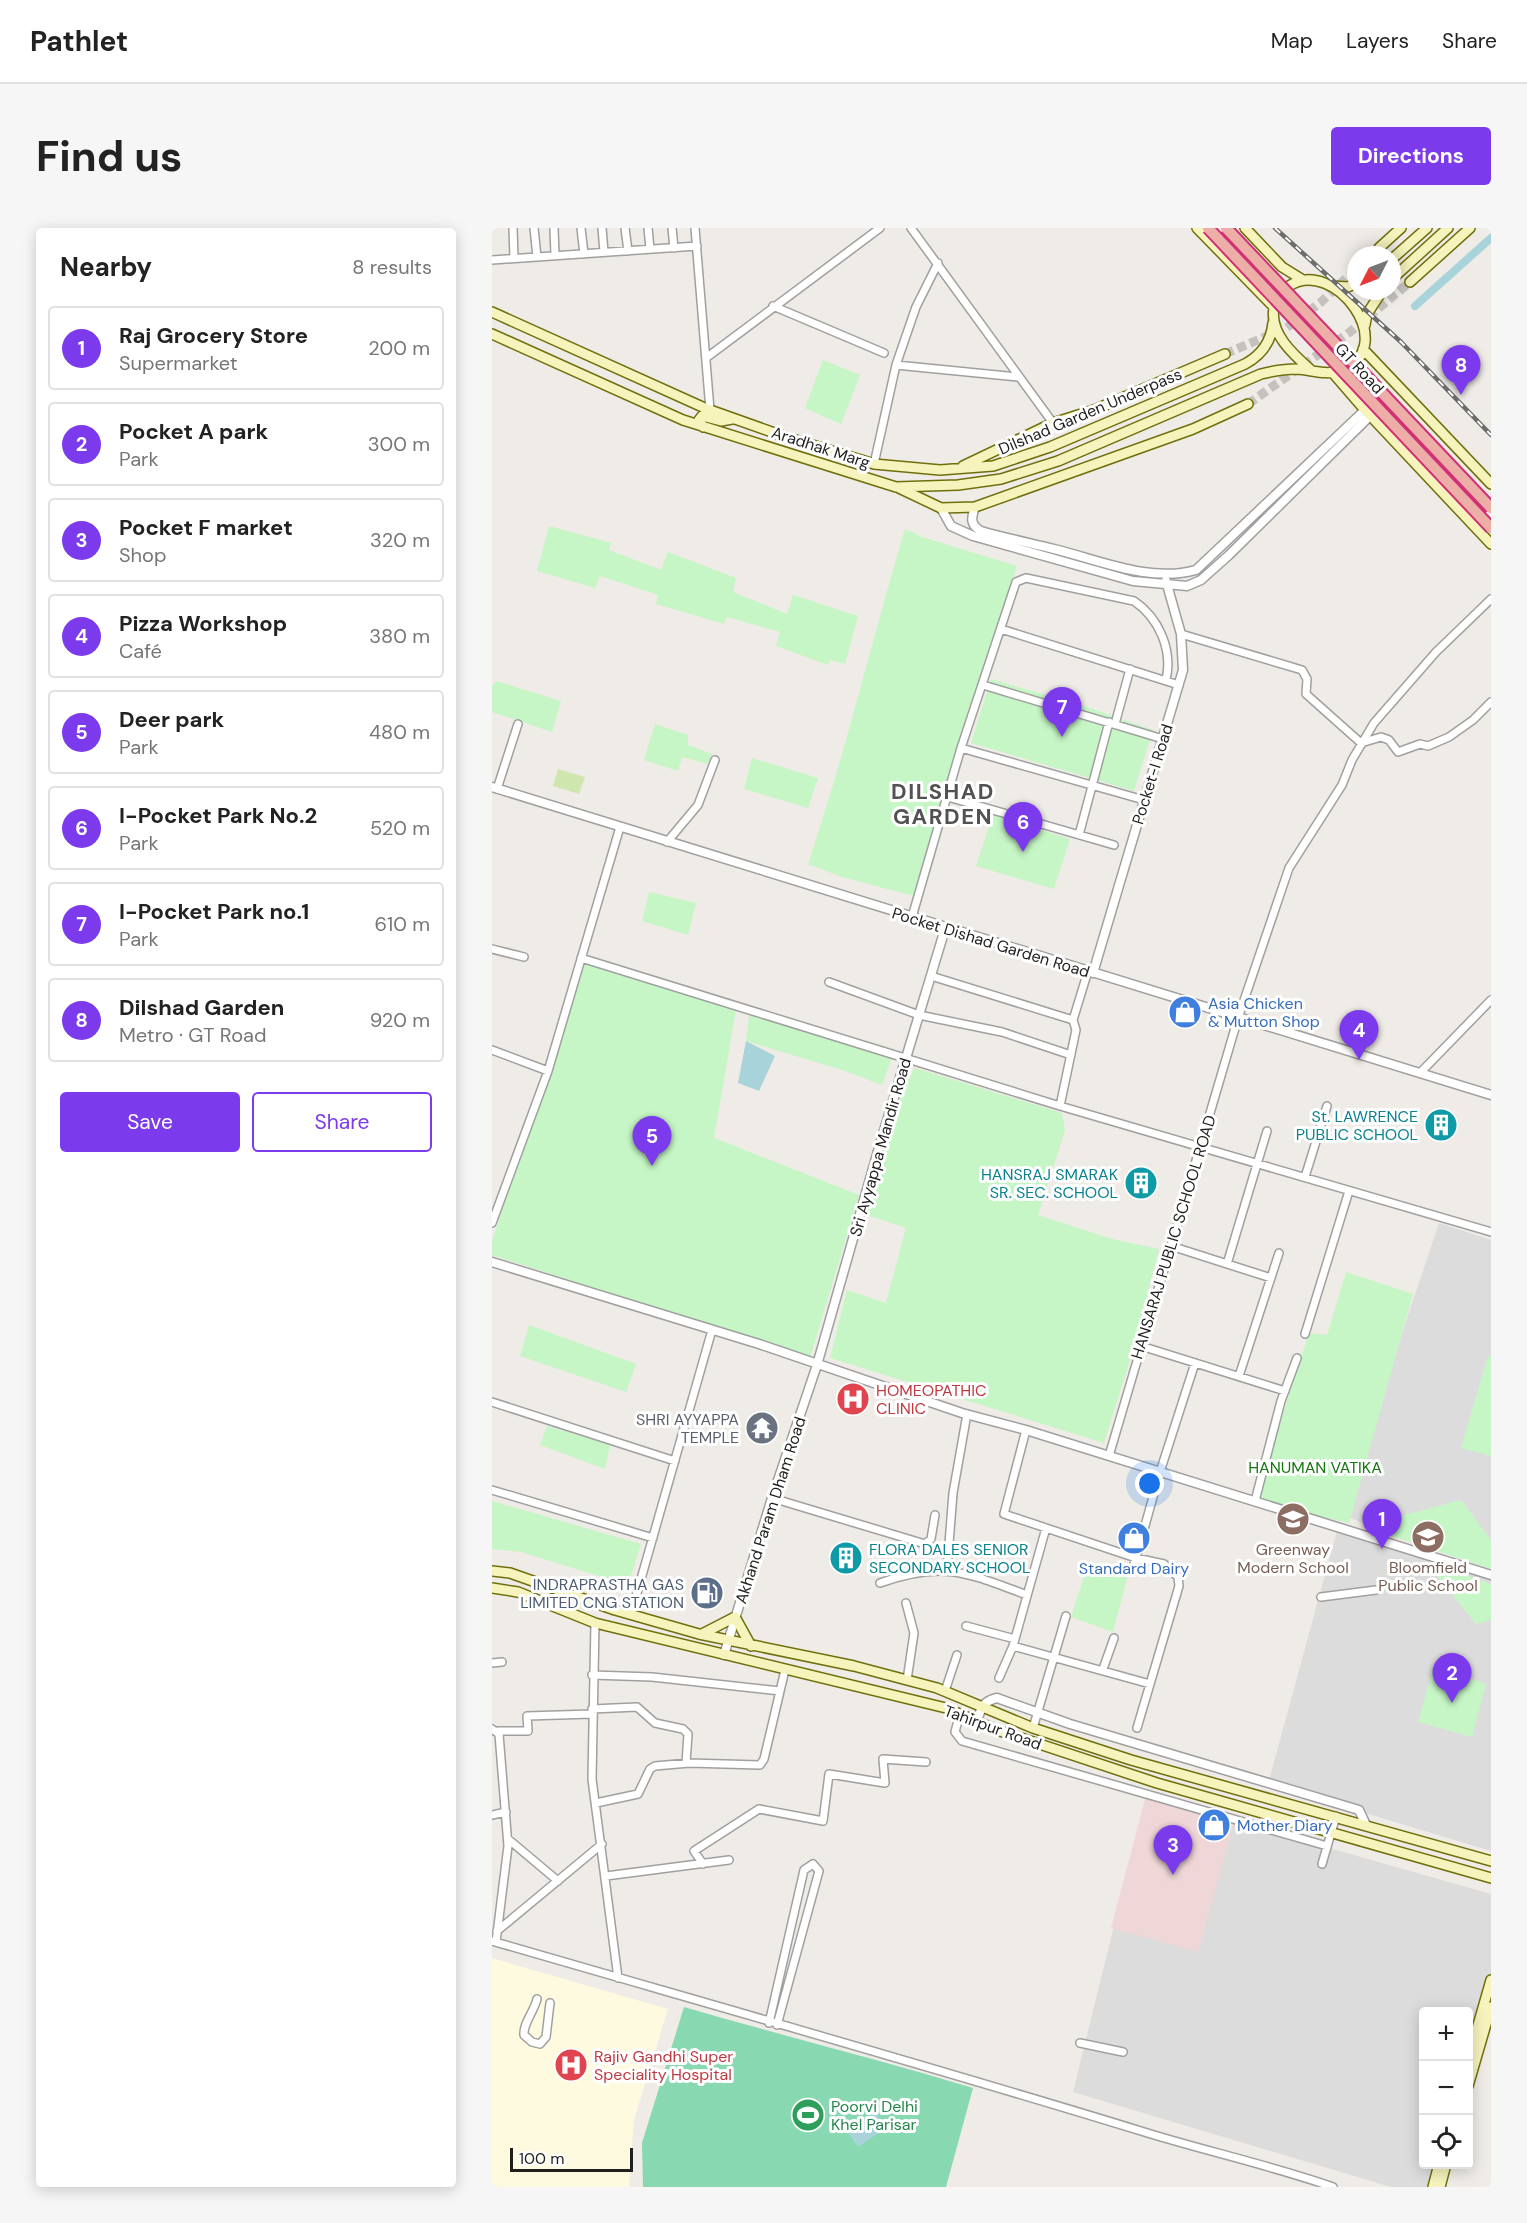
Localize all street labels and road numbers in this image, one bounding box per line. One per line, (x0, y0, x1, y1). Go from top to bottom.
street label: GT Road (1331, 338, 1389, 398)
street label: Dilshad Garden Underpass (995, 363, 1185, 460)
street label: Aradhak Marg (769, 422, 873, 473)
street label: Pocket-I Road (1127, 721, 1178, 827)
street label: Pocket Dishad Garden Road (889, 902, 1092, 983)
street label: Sri Ayyappa Mandir Road (845, 1056, 916, 1239)
street label: HANSARAJ PUBLIC SCHOOL ROAD (1126, 1113, 1221, 1362)
street label: Akhand Param Dham Road (730, 1414, 811, 1606)
street label: Tahirpur Road (941, 1700, 1044, 1755)

